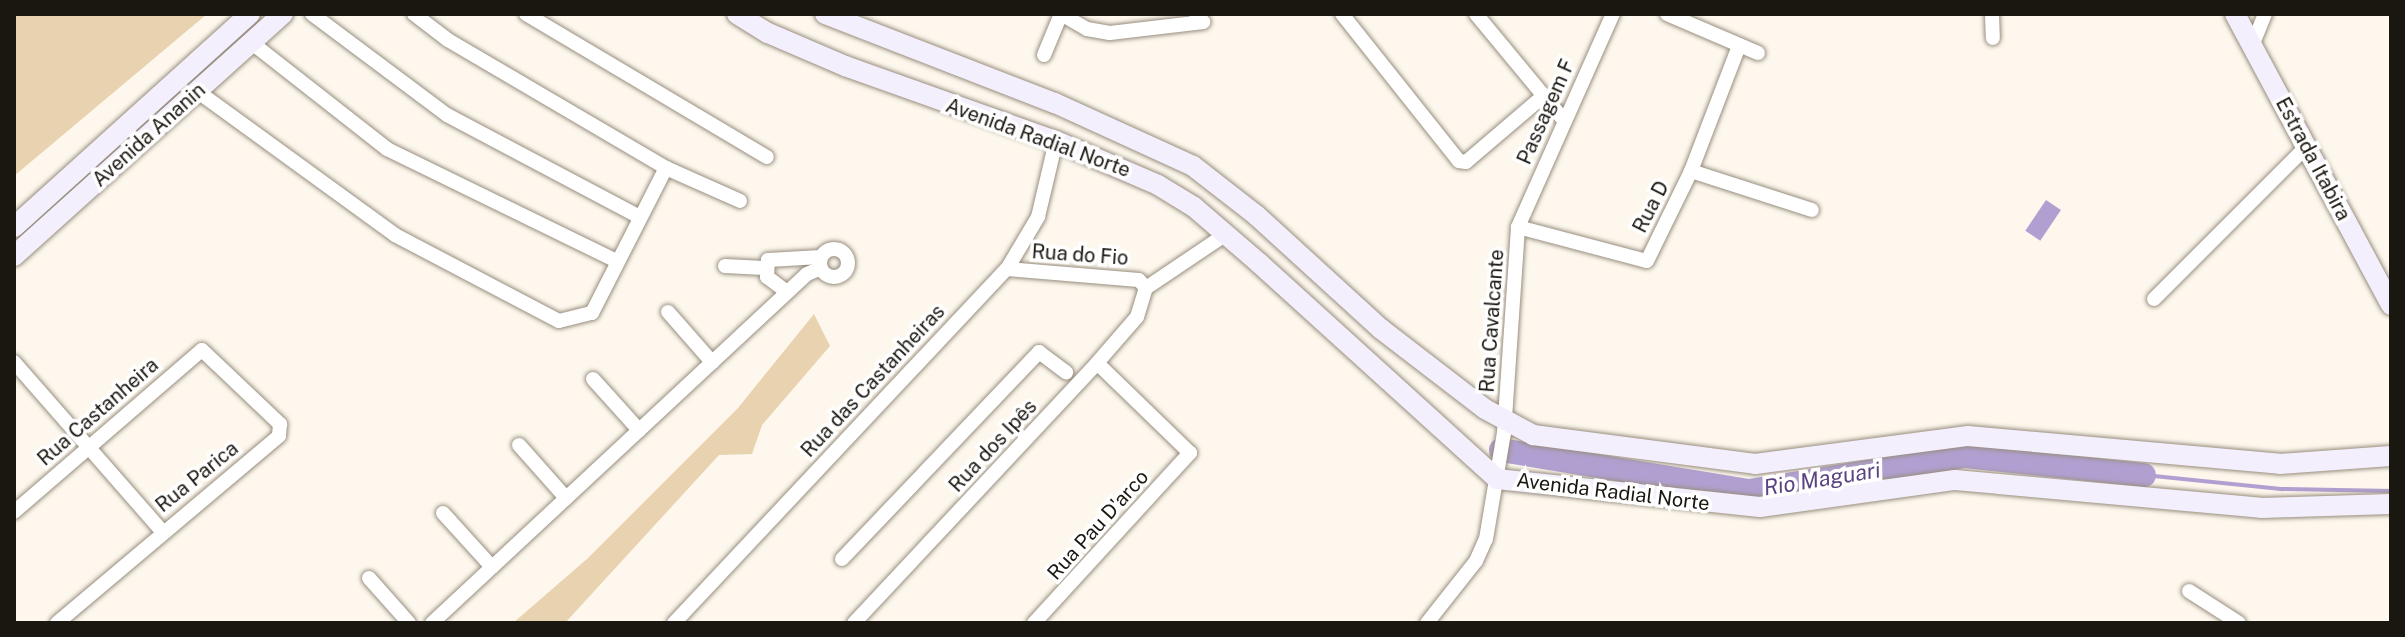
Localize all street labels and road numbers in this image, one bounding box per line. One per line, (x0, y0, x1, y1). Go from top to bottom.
street label: Passagem F (1512, 56, 1580, 168)
street label: Avenida Ananin (88, 78, 210, 192)
street label: Avenida Radial Norte (942, 93, 1134, 183)
street label: Estrada Itabira (2270, 93, 2356, 225)
street label: Rua D (1628, 177, 1674, 237)
street label: Rua do Fio (1031, 240, 1129, 270)
street label: Rua Cavalcante (1475, 249, 1509, 393)
street label: Rua das Castanheiras (796, 300, 950, 462)
street label: Rua Castanheira (33, 353, 163, 471)
street label: Rua dos Ipês (944, 395, 1042, 497)
street label: Rua Parica (151, 437, 243, 517)
street label: Rua Pau D'arco (1042, 465, 1154, 585)
street label: Avenida Radial Norte (1515, 468, 1711, 516)

